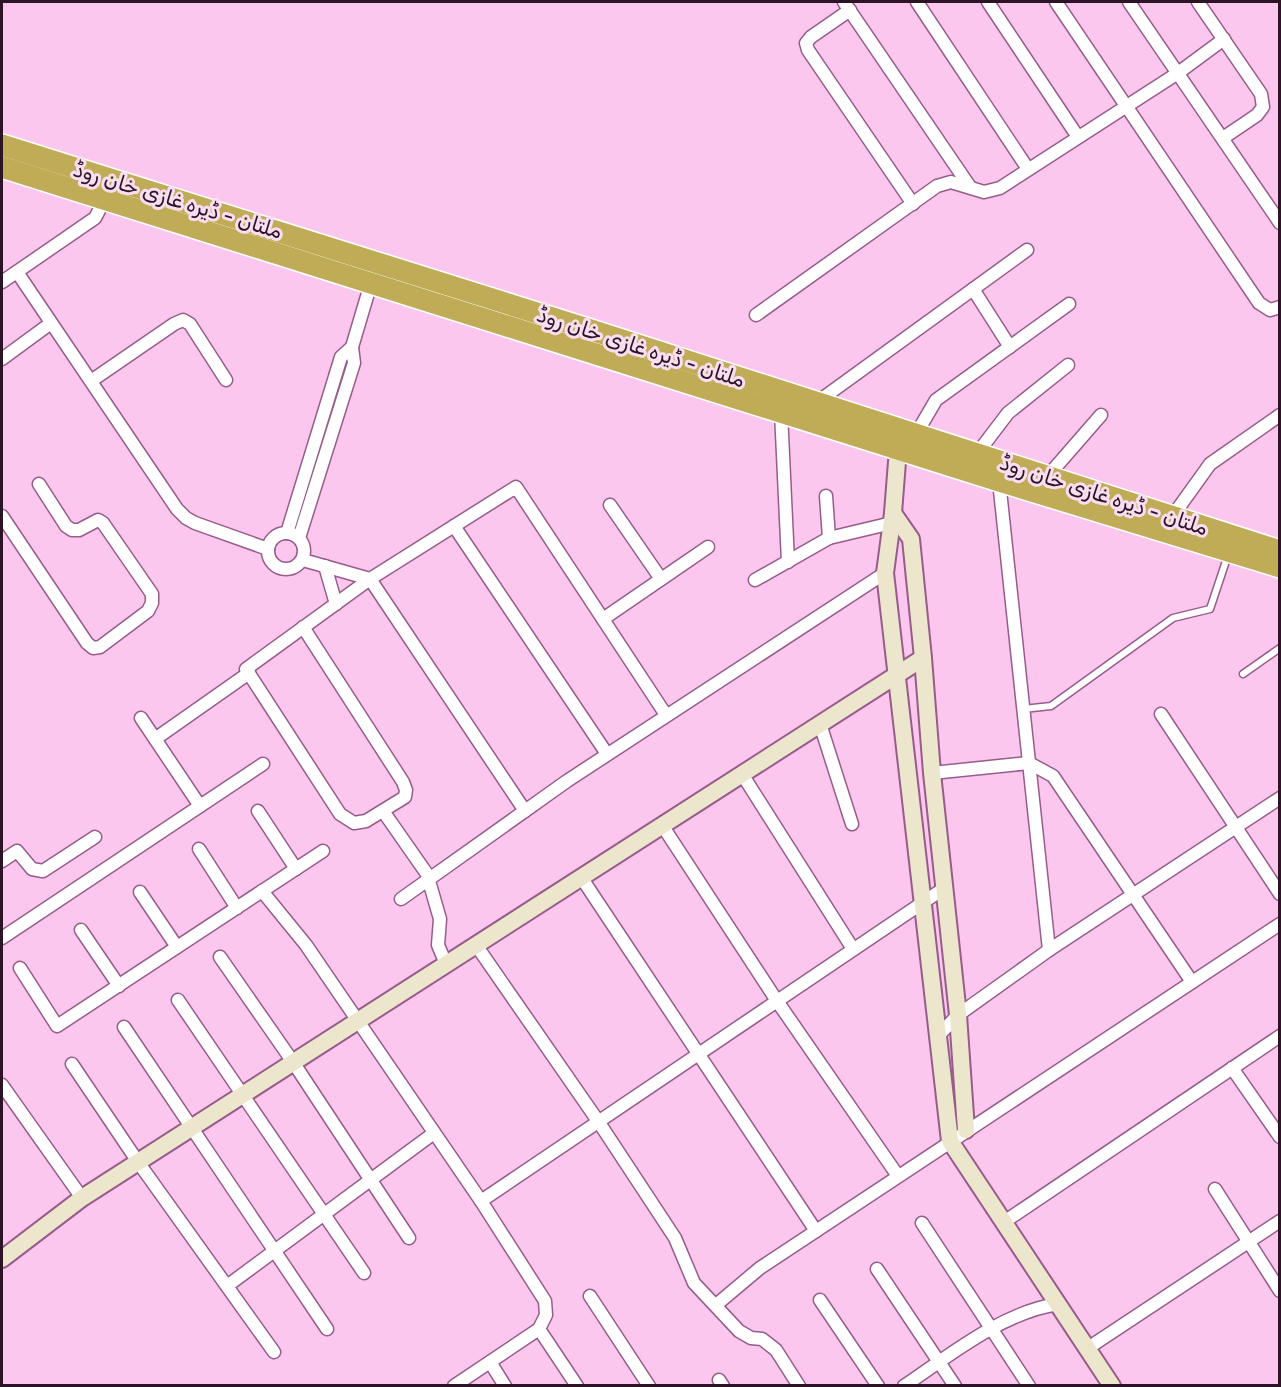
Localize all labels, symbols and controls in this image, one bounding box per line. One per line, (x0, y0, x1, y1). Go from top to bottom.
street label: ملتان - ڈیرہ غازی خان روڈ (70, 156, 286, 245)
street label: ملتان - ڈیرہ غازی خان روڈ (534, 302, 748, 393)
street label: ملتان - ڈیرہ غازی خان روڈ (997, 450, 1211, 541)

